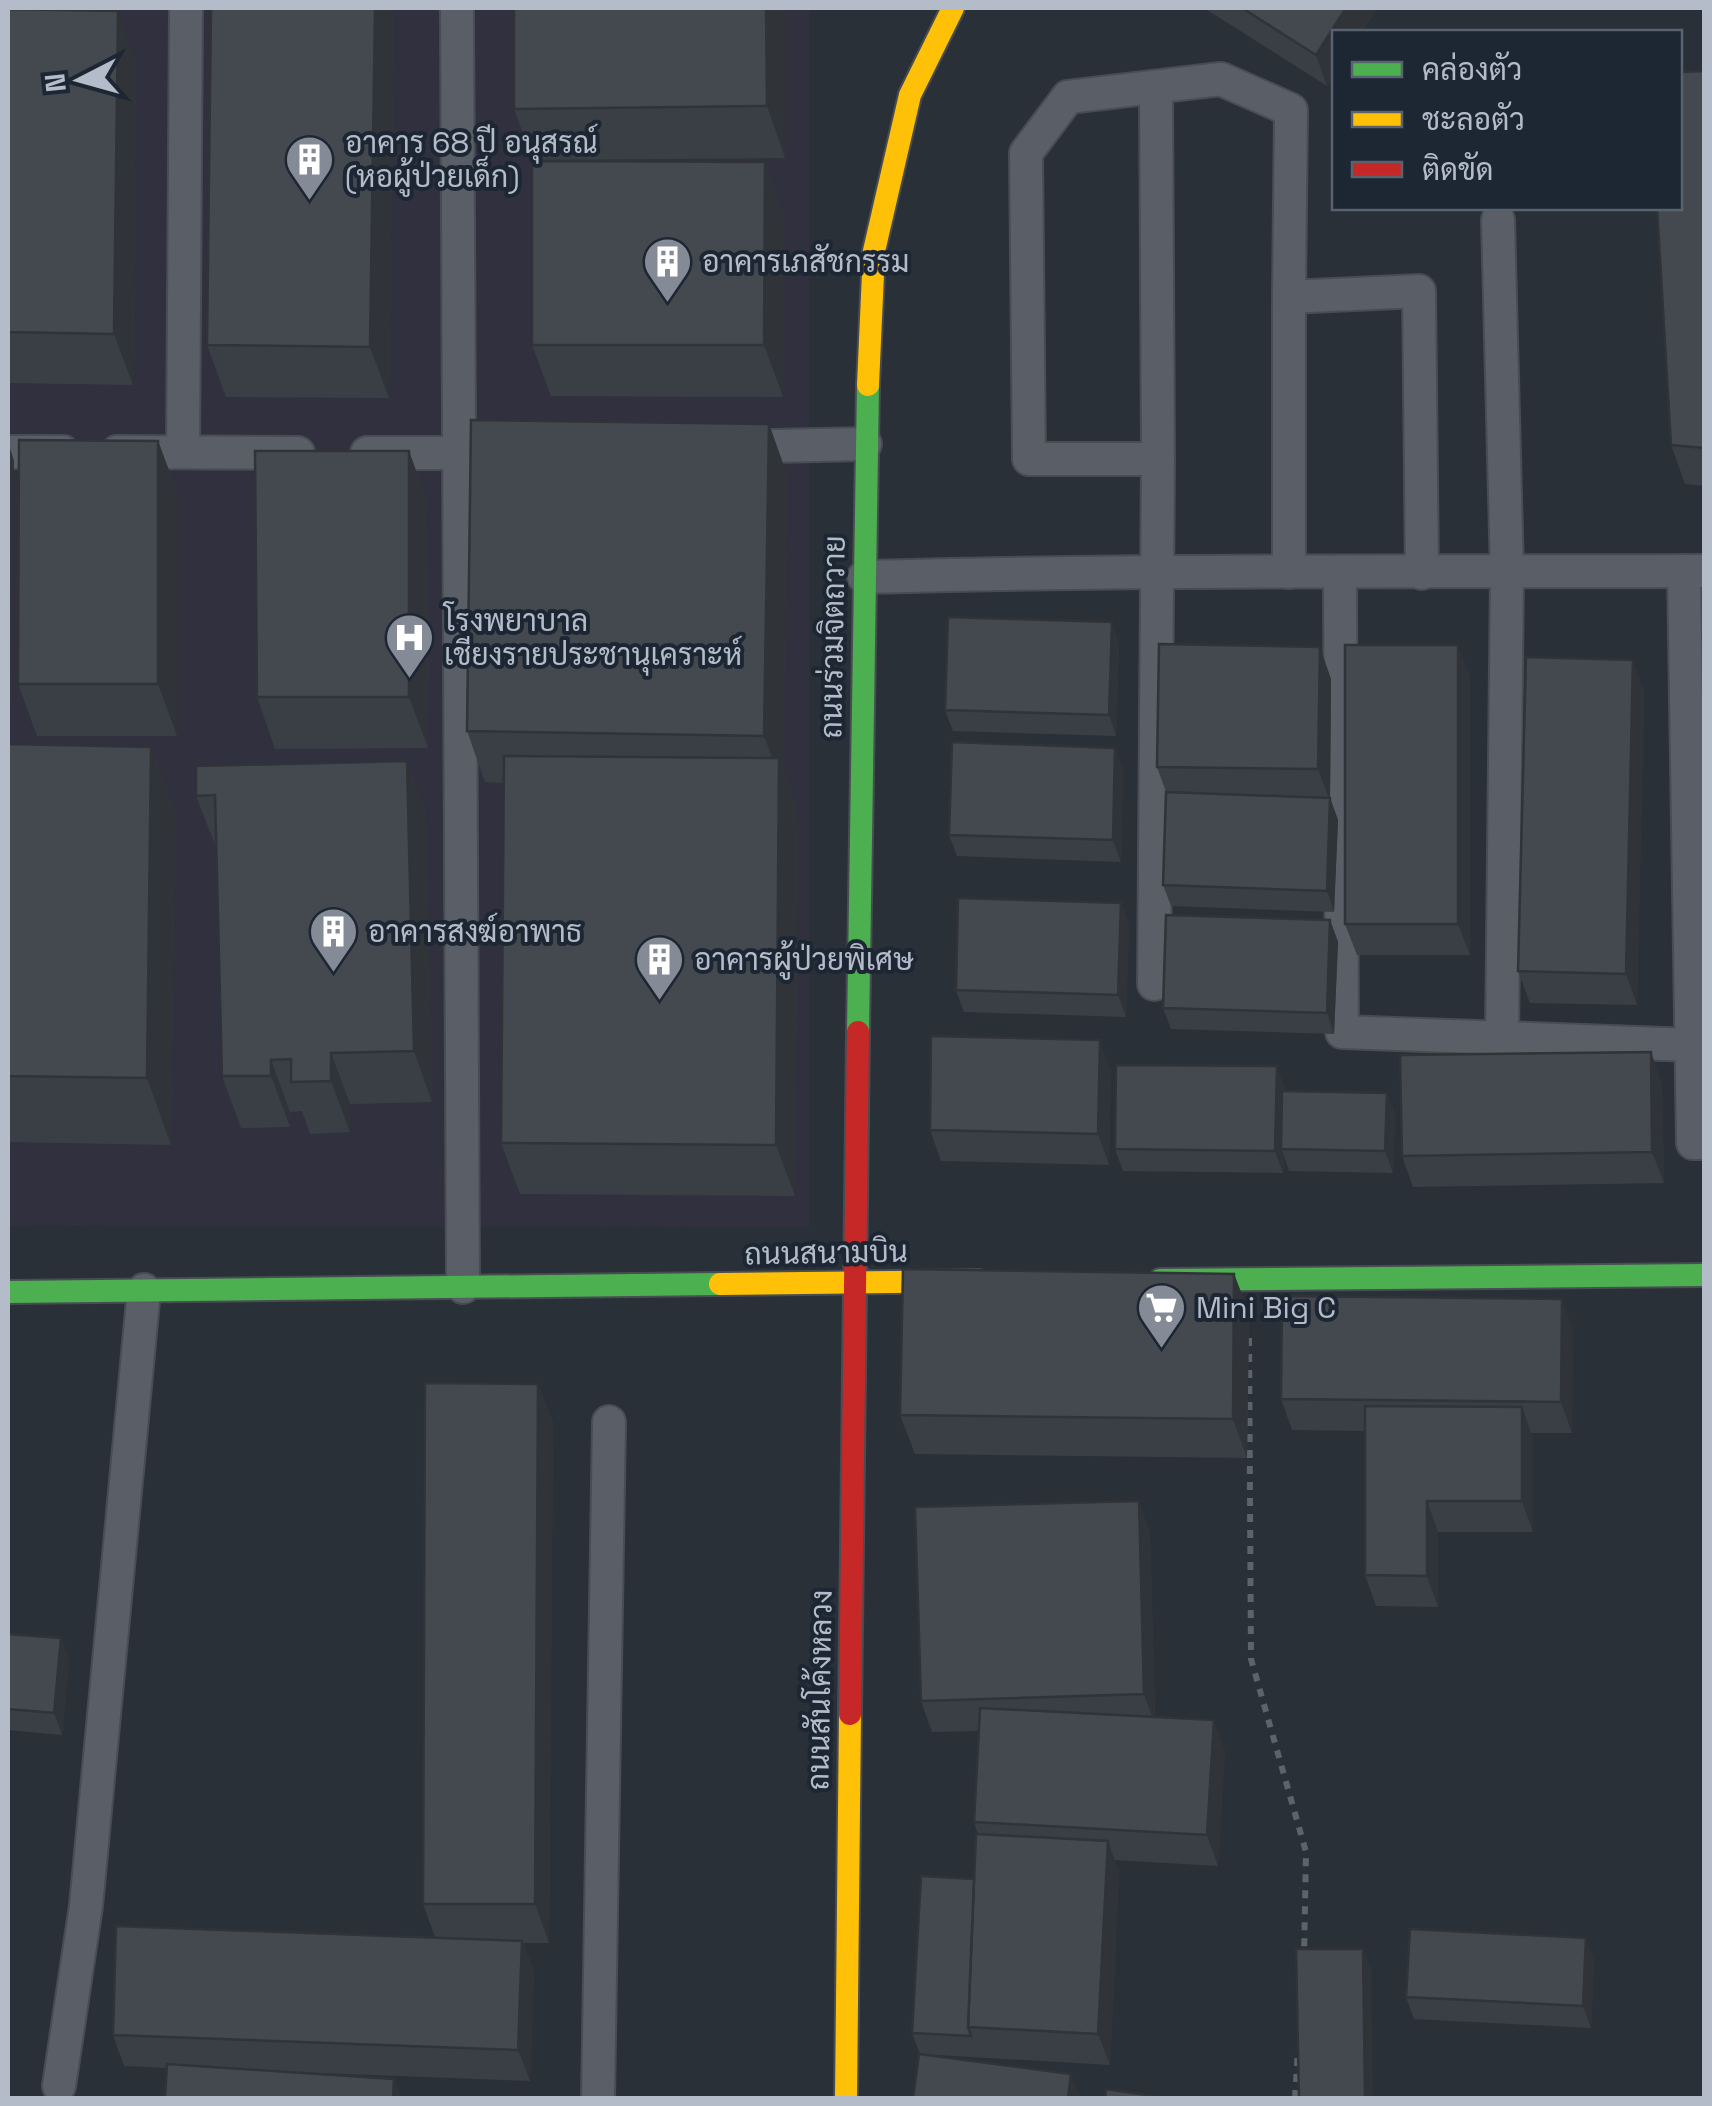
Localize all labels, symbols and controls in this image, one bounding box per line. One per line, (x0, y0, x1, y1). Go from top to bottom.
north arrow (30, 30, 130, 130)
legend (1332, 30, 1682, 210)
text: คล่องตัว (1422, 50, 1522, 89)
text: N (36, 71, 74, 94)
text: ชะลอตัว (1422, 100, 1525, 139)
place label: อาคาร 68 ปี อนุสรณ์ (หอผู้ป่วยเด็ก) (345, 123, 598, 197)
building icon: อาคาร 68 ปี อนุสรณ์ (หอผู้ป่วยเด็ก) (284, 134, 336, 202)
text: ติดขัด (1422, 150, 1494, 189)
building icon: อาคารเภสัชกรรม (641, 236, 693, 304)
place label: อาคารเภสัชกรรม (702, 242, 909, 281)
street label: ถนนร่วมจิตถวาย (811, 535, 854, 739)
place label: โรงพยาบาล เชียงรายประชานุเคราะห์ (442, 601, 742, 676)
hospital icon: โรงพยาบาล เชียงรายประชานุเคราะห์ (383, 612, 435, 680)
building icon: อาคารสงฆ์อาพาธ (307, 906, 359, 974)
place label: อาคารสงฆ์อาพาธ (368, 912, 582, 951)
building icon: อาคารผู้ป่วยพิเศษ (633, 934, 685, 1002)
place label: อาคารผู้ป่วยพิเศษ (694, 939, 914, 980)
street label: ถนนสนามบิน (744, 1232, 908, 1273)
supermarket icon: Mini Big C (1135, 1282, 1187, 1350)
place label: Mini Big C (1196, 1288, 1336, 1327)
street label: ถนนสันโค้งหลวง (797, 1589, 841, 1791)

